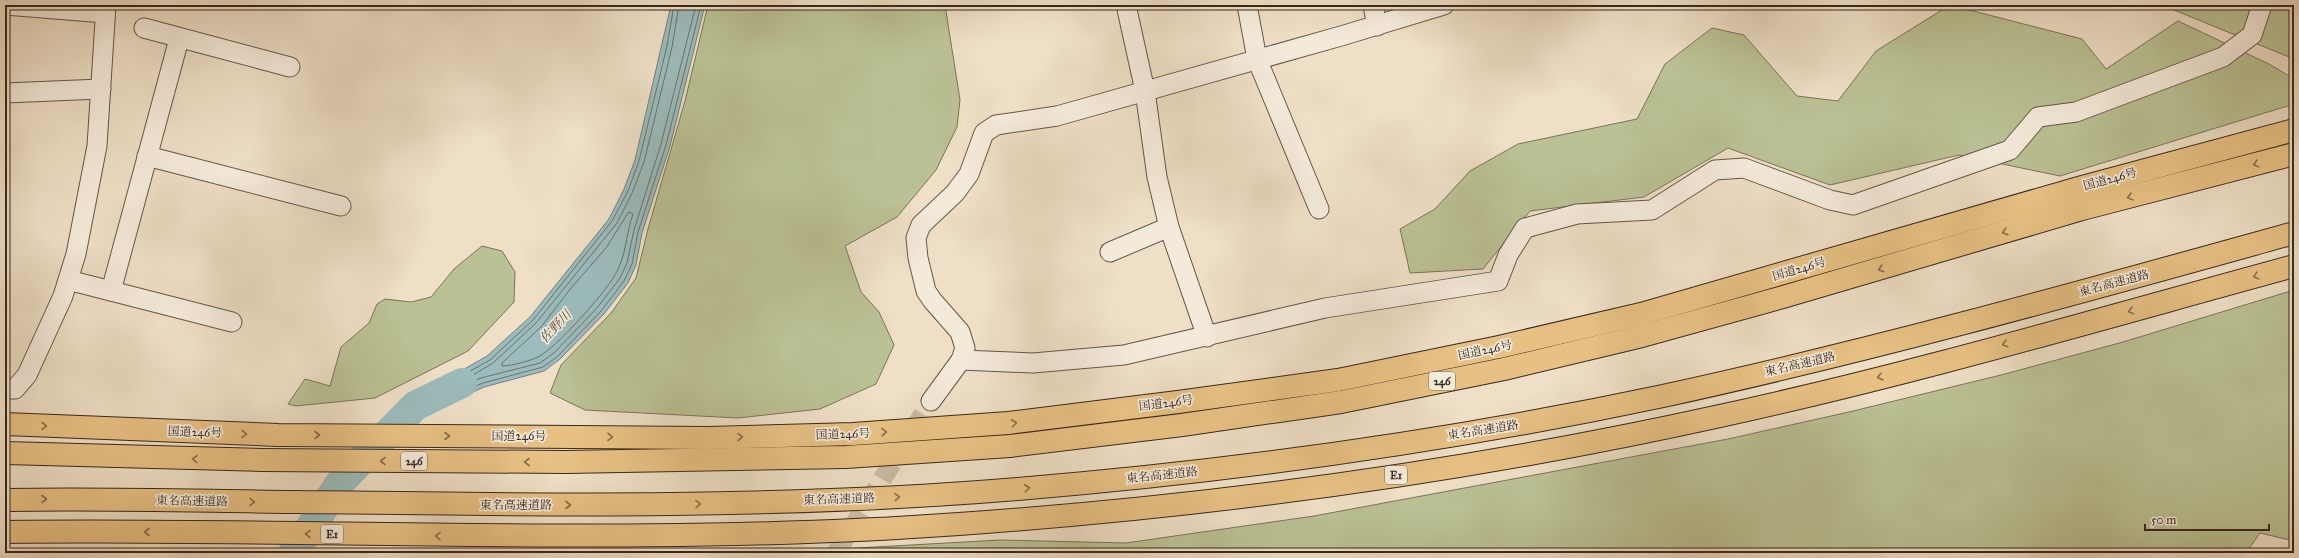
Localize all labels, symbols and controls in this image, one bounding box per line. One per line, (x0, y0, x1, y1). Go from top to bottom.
one-way arrow (2253, 159, 2260, 168)
street label: 国道246号 (2082, 165, 2138, 193)
one-way arrow (2127, 192, 2134, 201)
one-way arrow (2002, 227, 2009, 236)
street label: 国道246号 (1771, 255, 1827, 283)
one-way arrow (1877, 264, 1884, 273)
street label: 東名高速道路 (2077, 267, 2151, 299)
one-way arrow (2253, 272, 2260, 280)
water label: 佐野川 (537, 306, 576, 346)
one-way arrow (2128, 306, 2134, 314)
street label: 国道246号 (1457, 337, 1513, 363)
one-way arrow (2002, 340, 2009, 348)
street label: 東名高速道路 (1763, 349, 1837, 379)
road number: 246 (1429, 372, 1455, 390)
one-way arrow (1876, 372, 1883, 381)
street label: 国道246号 (1138, 393, 1194, 413)
street label: 東名高速道路 (1446, 417, 1520, 443)
one-way arrow (1011, 418, 1017, 427)
one-way arrow (41, 422, 47, 430)
street label: 国道246号 (167, 424, 223, 440)
street label: 国道246号 (815, 426, 871, 442)
one-way arrow (881, 428, 887, 437)
street label: 国道246号 (492, 429, 546, 443)
one-way arrow (241, 430, 247, 438)
one-way arrow (314, 431, 320, 439)
one-way arrow (444, 432, 450, 440)
one-way arrow (607, 433, 613, 441)
one-way arrow (737, 433, 743, 441)
road number: 246 (401, 452, 427, 470)
one-way arrow (192, 454, 198, 463)
one-way arrow (380, 457, 386, 465)
one-way arrow (524, 458, 530, 466)
street label: 東名高速道路 (1125, 464, 1199, 486)
road number: E1 (1385, 466, 1407, 484)
one-way arrow (1024, 484, 1030, 493)
street label: 東名高速道路 (803, 491, 875, 507)
one-way arrow (894, 492, 900, 501)
street label: 東名高速道路 (156, 493, 228, 509)
one-way arrow (41, 495, 47, 503)
one-way arrow (249, 498, 255, 506)
street label: 東名高速道路 (480, 498, 552, 512)
one-way arrow (695, 500, 701, 508)
one-way arrow (565, 501, 571, 509)
scale bar (2145, 506, 2269, 532)
text: 50 m (2151, 513, 2176, 527)
road number: E1 (321, 525, 343, 543)
one-way arrow (144, 528, 150, 536)
one-way arrow (305, 530, 311, 538)
one-way arrow (435, 532, 441, 540)

